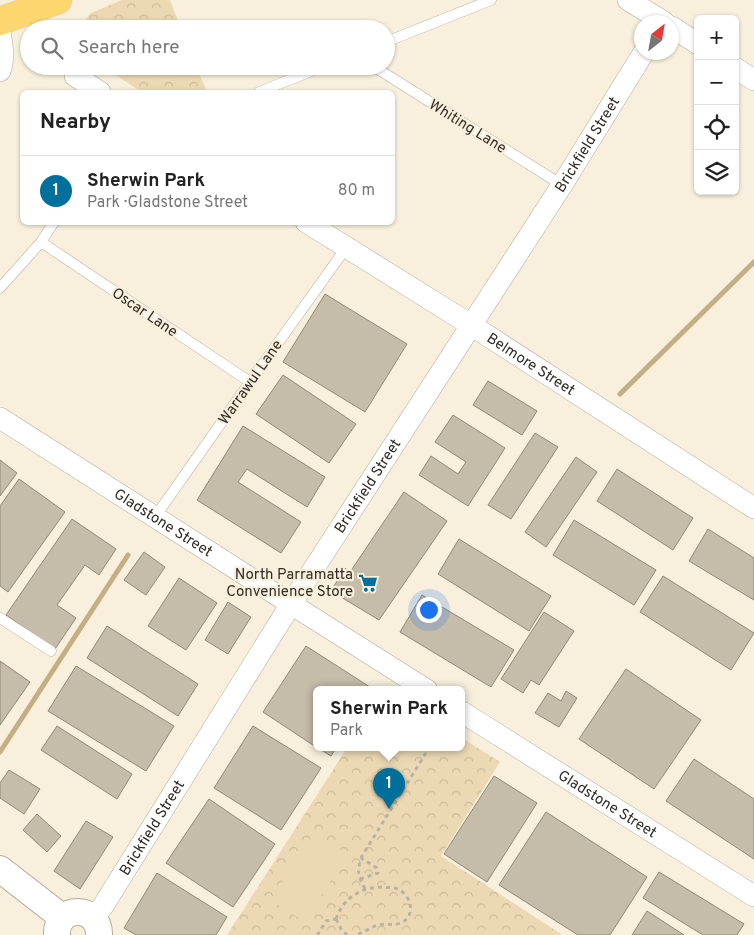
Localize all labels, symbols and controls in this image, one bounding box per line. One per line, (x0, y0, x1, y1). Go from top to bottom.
north arrow (634, 15, 679, 60)
map controls (694, 15, 739, 195)
button: + (694, 15, 739, 60)
search box (20, 20, 395, 75)
icon: search (38, 34, 66, 62)
text: Search here (78, 36, 180, 60)
button: − (694, 60, 739, 105)
street label: Brickfield Street (552, 94, 625, 197)
street label: Whiting Lane (425, 96, 510, 159)
button: locate (694, 105, 739, 150)
text: Nearby (40, 109, 111, 136)
button: layers (694, 150, 739, 195)
text: Sherwin Park (87, 169, 205, 193)
text: 1 (53, 181, 59, 201)
text: 80 m (338, 181, 375, 201)
text: Park · Gladstone Street (87, 193, 248, 213)
street label: Oscar Lane (108, 284, 181, 342)
street label: Belmore Street (482, 330, 578, 401)
street label: Warrawul Lane (215, 337, 287, 429)
street label: Brickfield Street (331, 436, 406, 538)
street label: Gladstone Street (110, 485, 215, 562)
place label: North Parramatta Convenience Store (226, 566, 353, 602)
supermarket icon: North Parramatta Convenience Store (357, 572, 379, 594)
your location (416, 597, 442, 623)
popup (313, 686, 465, 751)
text: Sherwin Park (330, 697, 448, 721)
text: Park (330, 721, 363, 741)
street label: Gladstone Street (554, 767, 660, 843)
pin: 1 (373, 768, 405, 809)
street label: Brickfield Street (116, 777, 190, 880)

